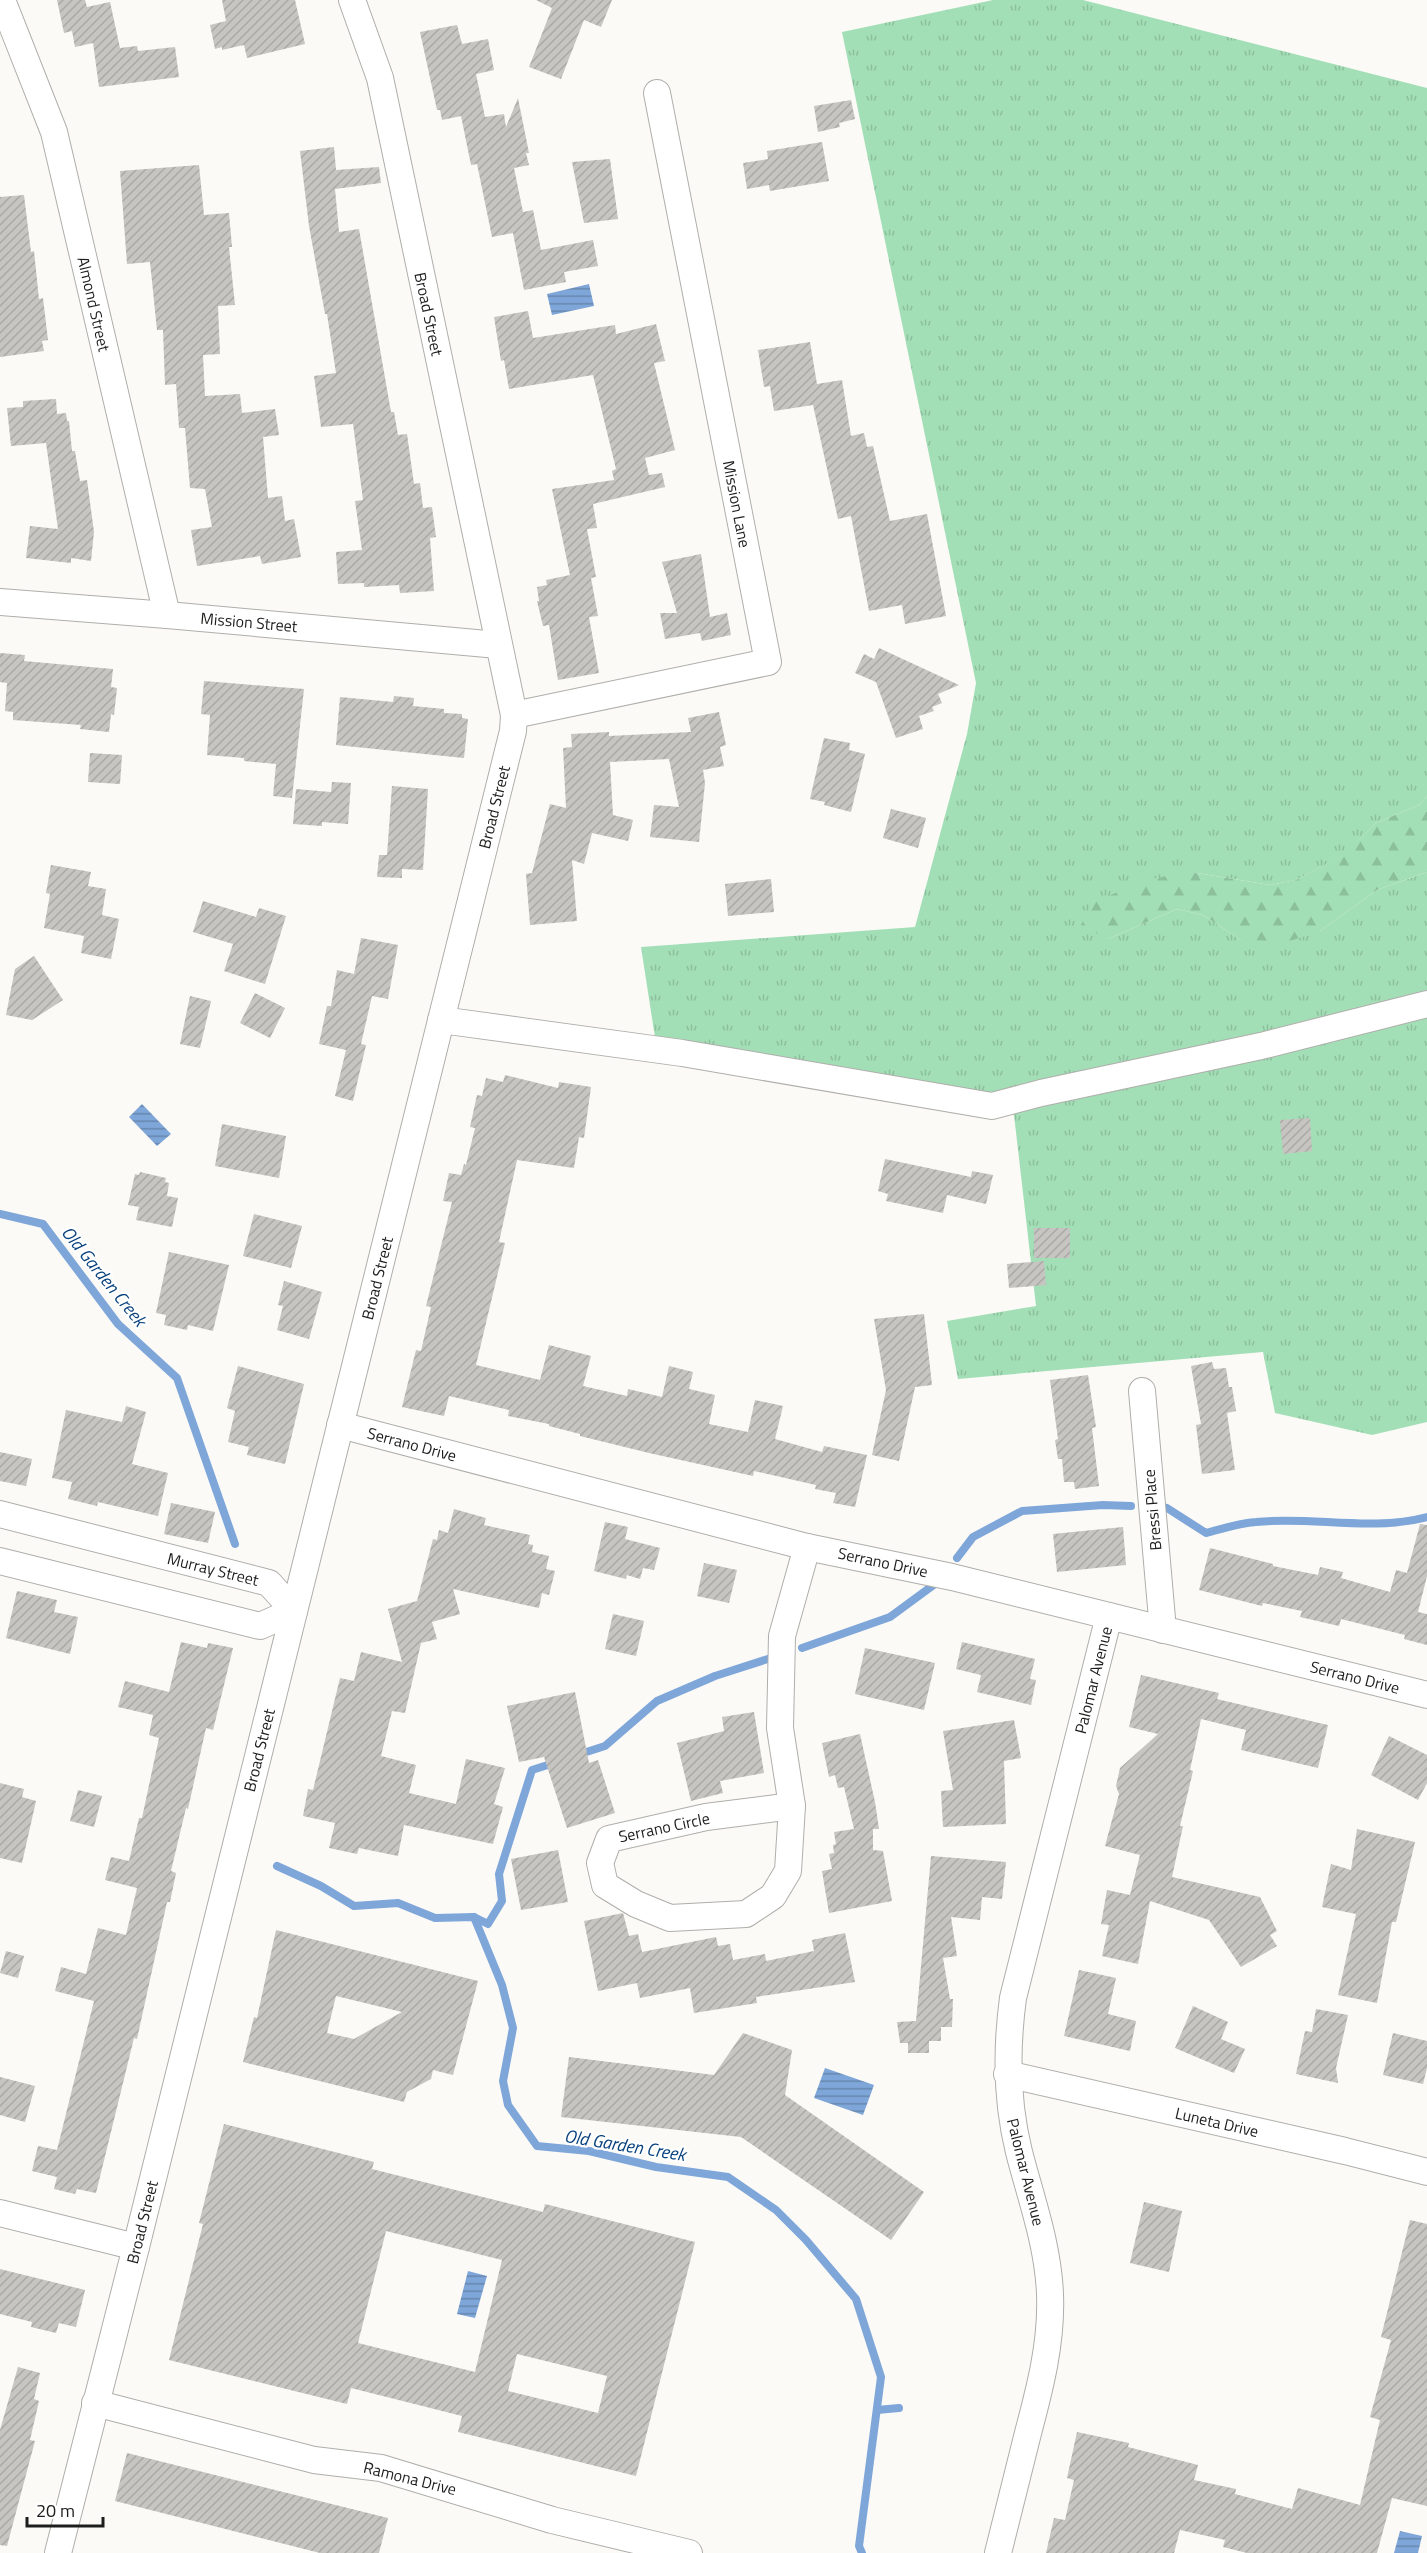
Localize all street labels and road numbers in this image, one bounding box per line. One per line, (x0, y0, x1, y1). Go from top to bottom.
street label: Almond Street (71, 254, 117, 354)
street label: Broad Street (408, 270, 450, 358)
street label: Mission Lane (717, 458, 757, 550)
street label: Mission Street (200, 606, 299, 638)
street label: Broad Street (472, 763, 516, 851)
street label: Broad Street (355, 1234, 399, 1322)
street label: Serrano Drive (365, 1421, 459, 1467)
street label: Bressi Place (1136, 1468, 1168, 1552)
street label: Serrano Drive (836, 1541, 930, 1583)
street label: Murray Street (165, 1546, 262, 1592)
street label: Palomar Avenue (1068, 1624, 1118, 1736)
street label: Serrano Drive (1308, 1654, 1402, 1700)
street label: Broad Street (237, 1706, 281, 1794)
street label: Serrano Circle (616, 1806, 712, 1848)
street label: Luneta Drive (1173, 2101, 1261, 2143)
street label: Palomar Avenue (1001, 2116, 1051, 2228)
street label: Broad Street (120, 2178, 164, 2266)
street label: Ramona Drive (361, 2455, 459, 2501)

